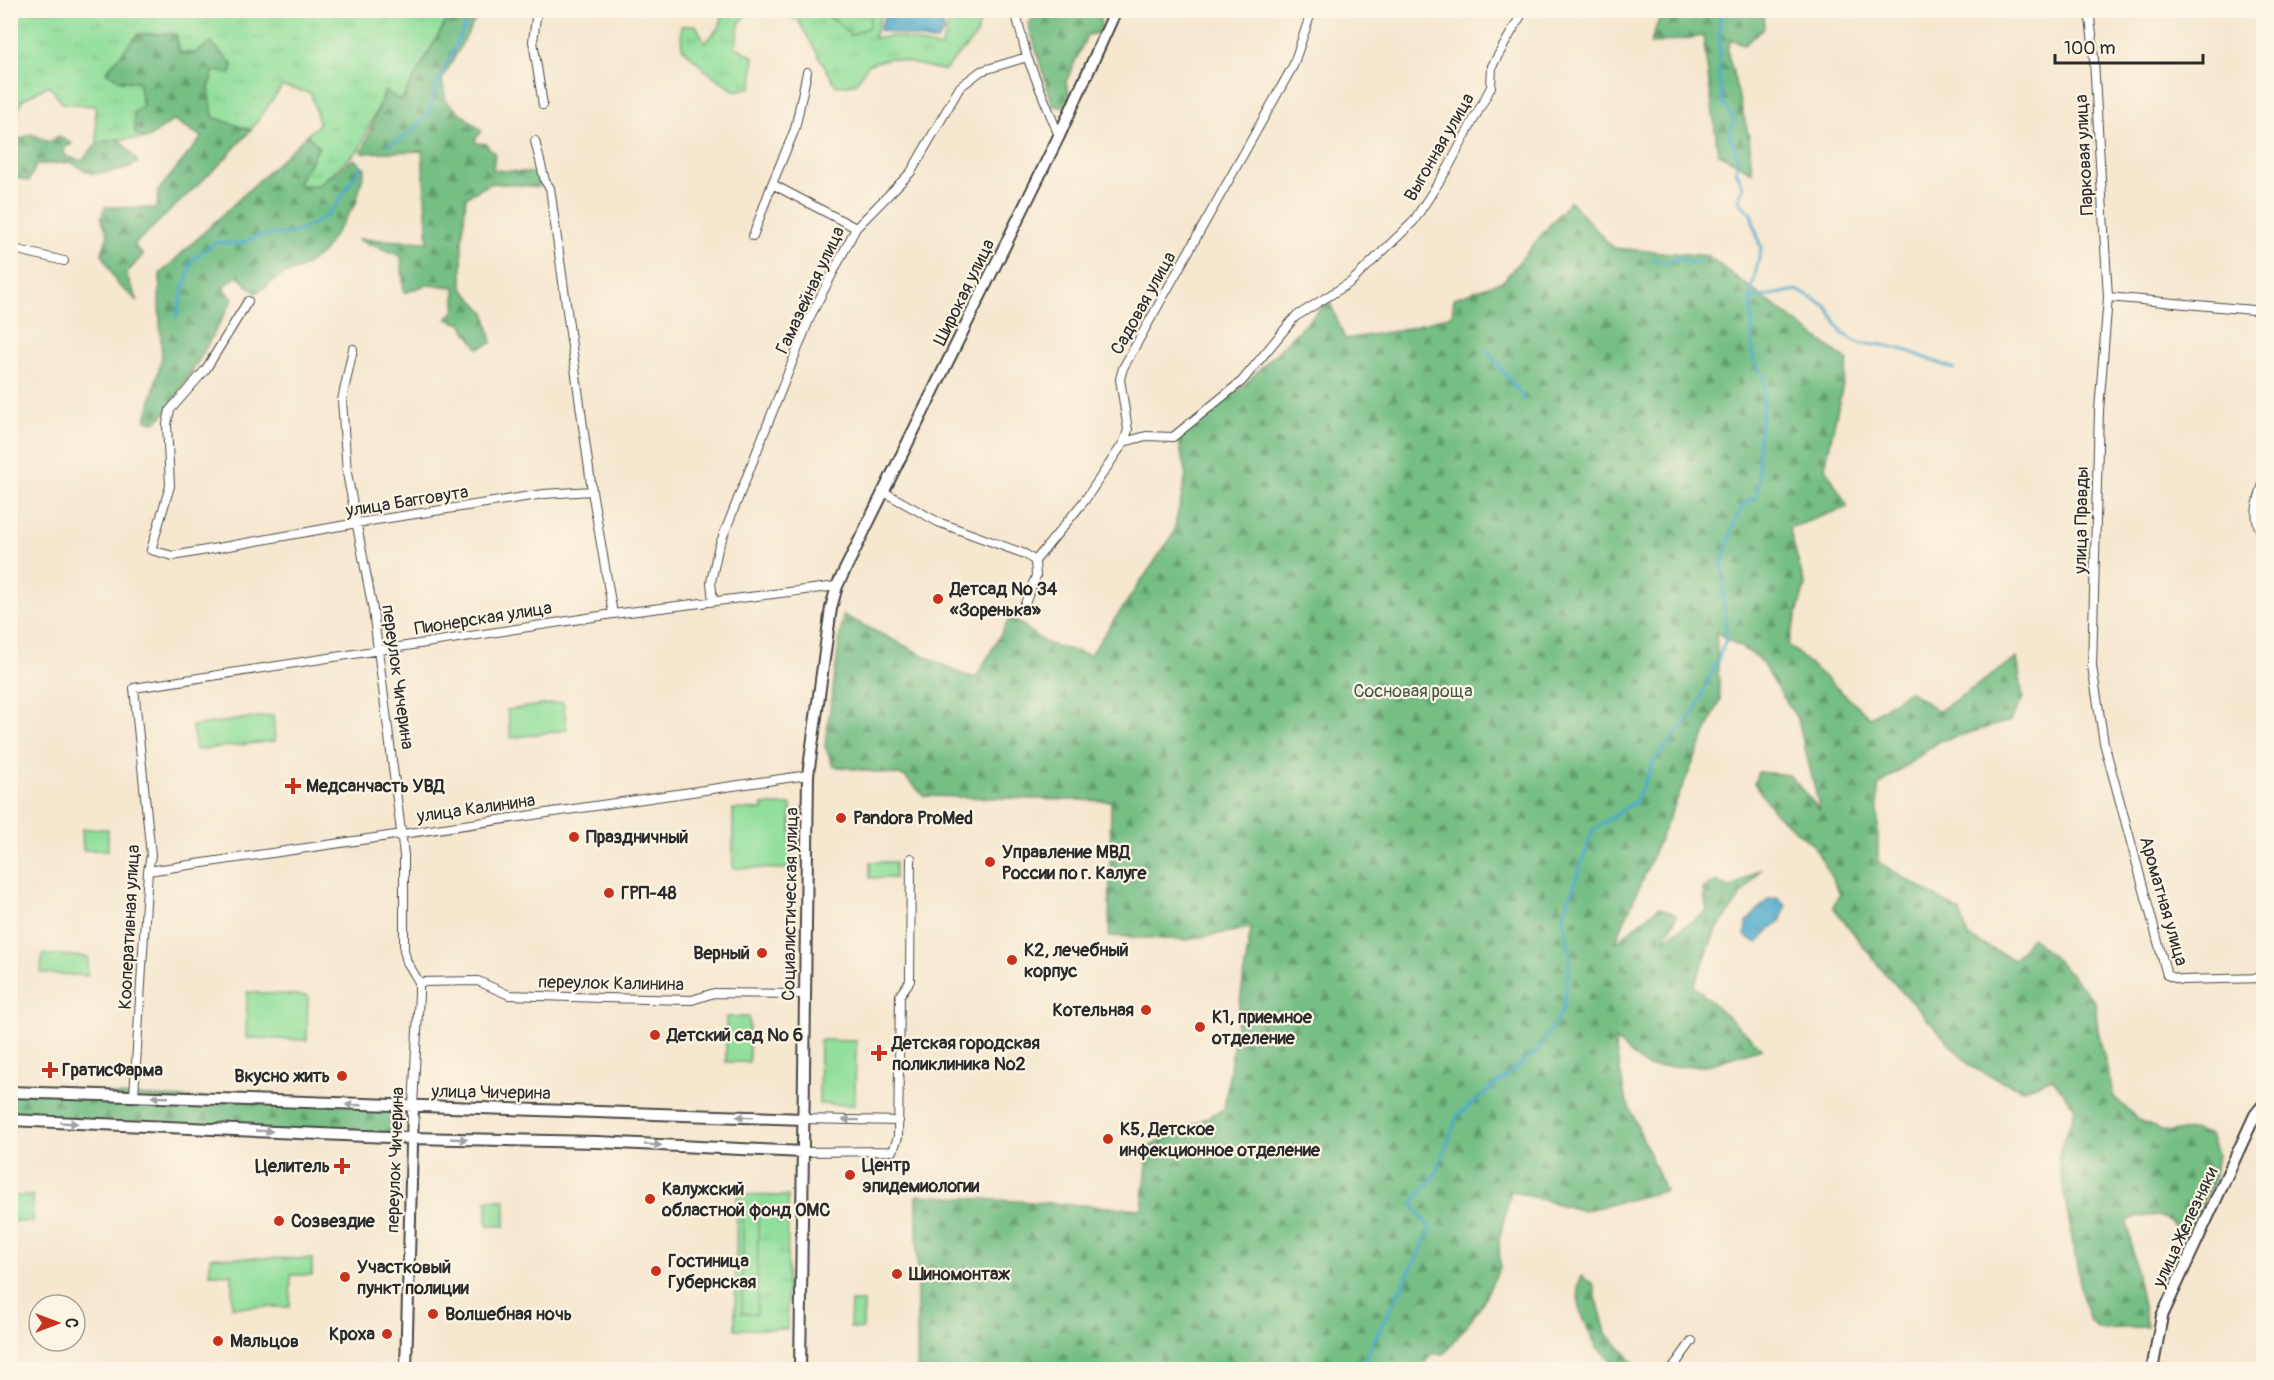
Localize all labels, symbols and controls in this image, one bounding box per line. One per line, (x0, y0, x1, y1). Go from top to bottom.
scale bar (2055, 27, 2204, 65)
text: 100 m (2064, 37, 2116, 60)
street label: Выгонная улица (1399, 89, 1480, 205)
street label: Парковая улица (2070, 94, 2099, 216)
street label: Гамазейная улица (771, 223, 850, 358)
street label: Широкая улица (929, 235, 1000, 349)
street label: Садовая улица (1106, 248, 1181, 359)
street label: улица Правды (2069, 466, 2094, 575)
street label: улица Багговута (343, 480, 470, 523)
place label: Детсад № 34 «Зоренька» (949, 578, 1058, 622)
marker: Детсад № 34 «Зоренька» (931, 592, 945, 606)
street label: Пионерская улица (413, 596, 553, 641)
street label: переулок Чичерина (376, 603, 419, 751)
park label: Сосновая роща (1353, 680, 1473, 703)
place label: Медсанчасть УВД (306, 775, 446, 798)
marker: Медсанчасть УВД (284, 777, 302, 795)
street label: улица Калинина (414, 789, 537, 828)
street label: Социалистическая улица (777, 807, 804, 1001)
place label: Pandora ProMed (853, 807, 973, 830)
marker: Pandora ProMed (834, 811, 848, 825)
place label: Праздничный (586, 826, 688, 849)
marker: Праздничный (567, 830, 581, 844)
street label: Ароматная улица (2134, 834, 2193, 969)
place label: Управление МВД России по г. Калуге (1002, 841, 1148, 885)
street label: Кооперативная улица (114, 844, 145, 1010)
marker: Управление МВД России по г. Калуге (983, 855, 997, 869)
place label: ГРП-48 (621, 882, 677, 905)
marker: ГРП-48 (602, 886, 616, 900)
place label: К2, лечебный корпус (1024, 939, 1129, 983)
place label: Верный (693, 942, 750, 965)
marker: Верный (755, 946, 769, 960)
marker: К2, лечебный корпус (1005, 953, 1019, 967)
street label: переулок Калинина (538, 971, 684, 996)
place label: Котельная (1053, 999, 1134, 1022)
marker: Котельная (1139, 1003, 1153, 1017)
place label: К1, приемное отделение (1211, 1006, 1313, 1050)
marker: К1, приемное отделение (1193, 1020, 1207, 1034)
place label: Детский сад № 6 (666, 1024, 803, 1047)
marker: Детский сад № 6 (648, 1028, 662, 1042)
place label: Детская городская поликлиника №2 (891, 1032, 1040, 1076)
marker: Детская городская поликлиника №2 (870, 1044, 888, 1062)
place label: ГратисФарма (62, 1059, 163, 1082)
marker: ГратисФарма (43, 1063, 57, 1077)
place label: Вкусно жить (234, 1065, 330, 1088)
marker: Вкусно жить (335, 1069, 349, 1083)
street label: улица Чичерина (430, 1080, 551, 1105)
street label: переулок Чичерина (381, 1087, 410, 1233)
one-way arrow (150, 1093, 169, 1102)
one-way arrow (345, 1100, 364, 1109)
one-way arrow (736, 1112, 755, 1121)
one-way arrow (842, 1115, 861, 1125)
one-way arrow (59, 1118, 78, 1127)
place label: К5, Детское инфекционное отделение (1119, 1118, 1321, 1162)
one-way arrow (254, 1127, 273, 1136)
marker: К5, Детское инфекционное отделение (1101, 1132, 1115, 1146)
one-way arrow (449, 1135, 468, 1144)
one-way arrow (644, 1141, 663, 1150)
place label: Центр эпидемиологии (862, 1154, 979, 1198)
place label: Целитель (255, 1155, 330, 1178)
marker: Целитель (335, 1159, 349, 1173)
street label: улица Железняки (2147, 1163, 2223, 1292)
marker: Центр эпидемиологии (843, 1168, 857, 1182)
place label: Калужский областной фонд ОМС (661, 1178, 830, 1222)
marker: Калужский областной фонд ОМС (643, 1192, 657, 1206)
place label: Созвездие (291, 1210, 376, 1233)
marker: Созвездие (272, 1214, 286, 1228)
place label: Гостиница Губернская (668, 1250, 756, 1294)
place label: Участковый пункт полиции (357, 1256, 469, 1300)
place label: Шиномонтаж (908, 1263, 1010, 1286)
marker: Гостиница Губернская (649, 1264, 663, 1278)
marker: Шиномонтаж (890, 1267, 904, 1281)
marker: Участковый пункт полиции (338, 1270, 352, 1284)
north arrow (27, 1293, 87, 1353)
place label: Волшебная ночь (445, 1303, 572, 1326)
marker: Волшебная ночь (426, 1307, 440, 1321)
text: С (61, 1318, 81, 1328)
place label: Кроха (329, 1323, 376, 1346)
marker: Кроха (380, 1327, 394, 1341)
place label: Мальцов (230, 1330, 299, 1353)
marker: Мальцов (211, 1334, 225, 1348)

